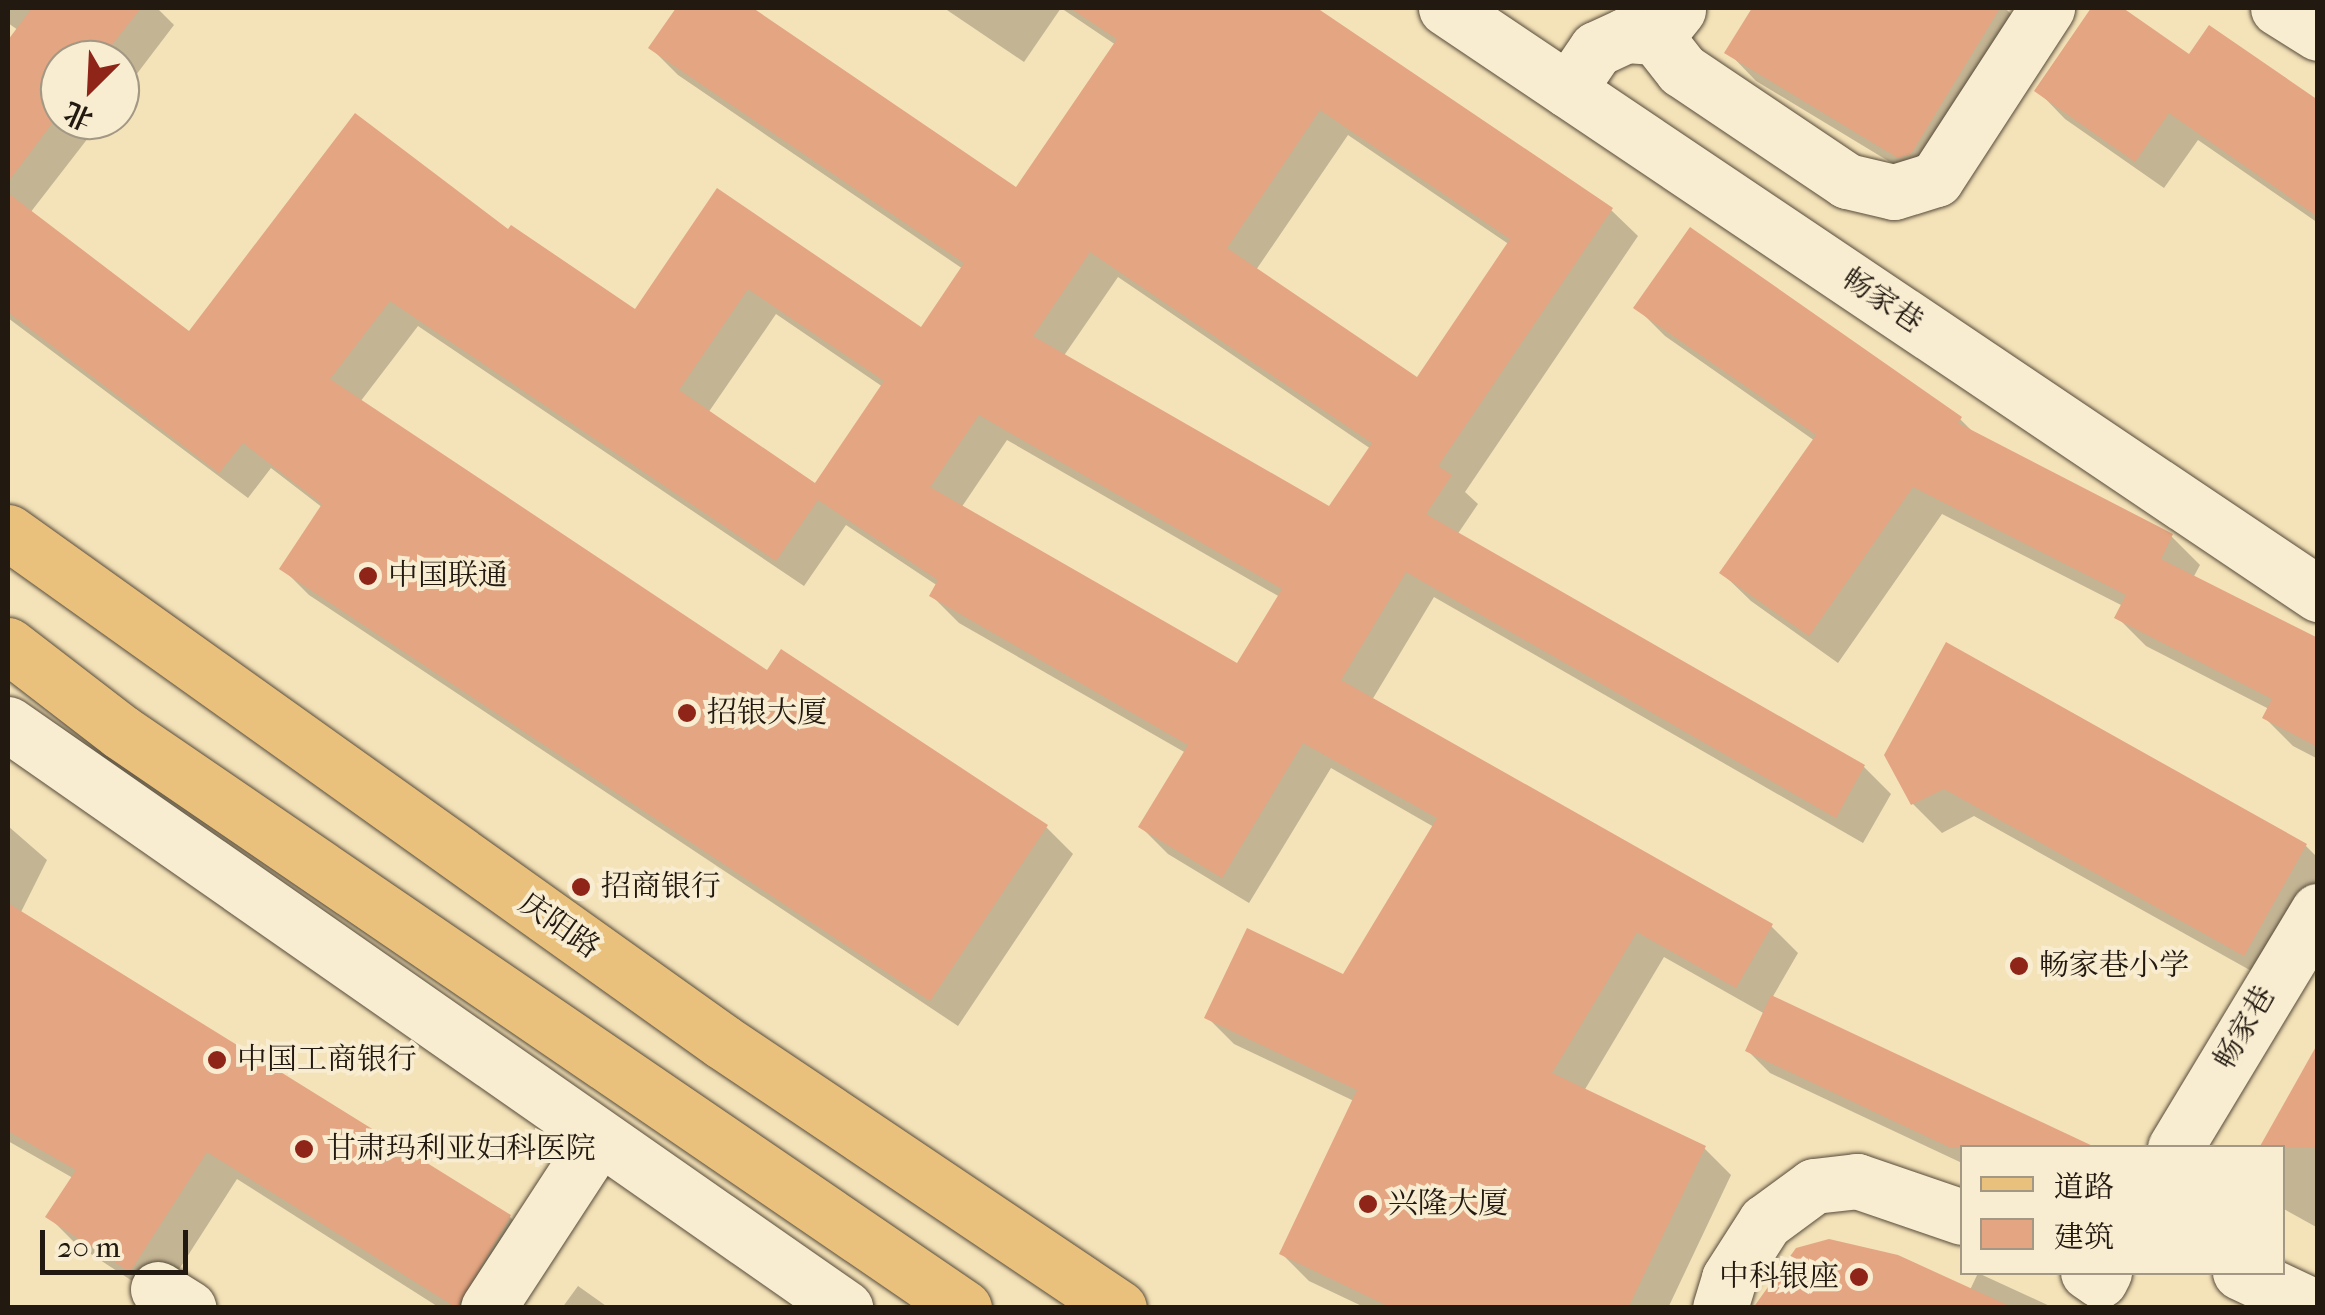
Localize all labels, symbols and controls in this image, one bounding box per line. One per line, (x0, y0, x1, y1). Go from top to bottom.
north arrow (40, 40, 140, 140)
text: 北 (59, 95, 98, 137)
street label: 畅家巷 (1835, 261, 1929, 341)
place label: 中国联通 (388, 558, 508, 594)
marker: 中国联通 (357, 565, 379, 587)
place label: 招银大厦 (707, 695, 827, 731)
marker: 招银大厦 (676, 702, 698, 724)
place label: 招商银行 (601, 869, 721, 905)
marker: 招商银行 (570, 876, 592, 898)
street label: 庆阳路 (512, 885, 606, 967)
place label: 畅家巷小学 (2039, 948, 2189, 984)
marker: 畅家巷小学 (2008, 955, 2030, 977)
street label: 畅家巷 (2207, 980, 2283, 1076)
place label: 中国工商银行 (237, 1042, 417, 1078)
marker: 中国工商银行 (206, 1049, 228, 1071)
place label: 甘肃玛利亚妇科医院 (326, 1131, 596, 1167)
marker: 甘肃玛利亚妇科医院 (291, 1136, 317, 1162)
legend (1960, 1145, 2285, 1275)
text: 道路 (2054, 1170, 2114, 1205)
place label: 兴隆大厦 (1388, 1186, 1508, 1222)
marker: 兴隆大厦 (1357, 1193, 1379, 1215)
scale bar (45, 1210, 192, 1272)
text: 建筑 (2054, 1220, 2114, 1255)
text: 20 m (57, 1230, 120, 1265)
place label: 中科银座 (1719, 1259, 1839, 1295)
marker: 中科银座 (1848, 1266, 1870, 1288)

